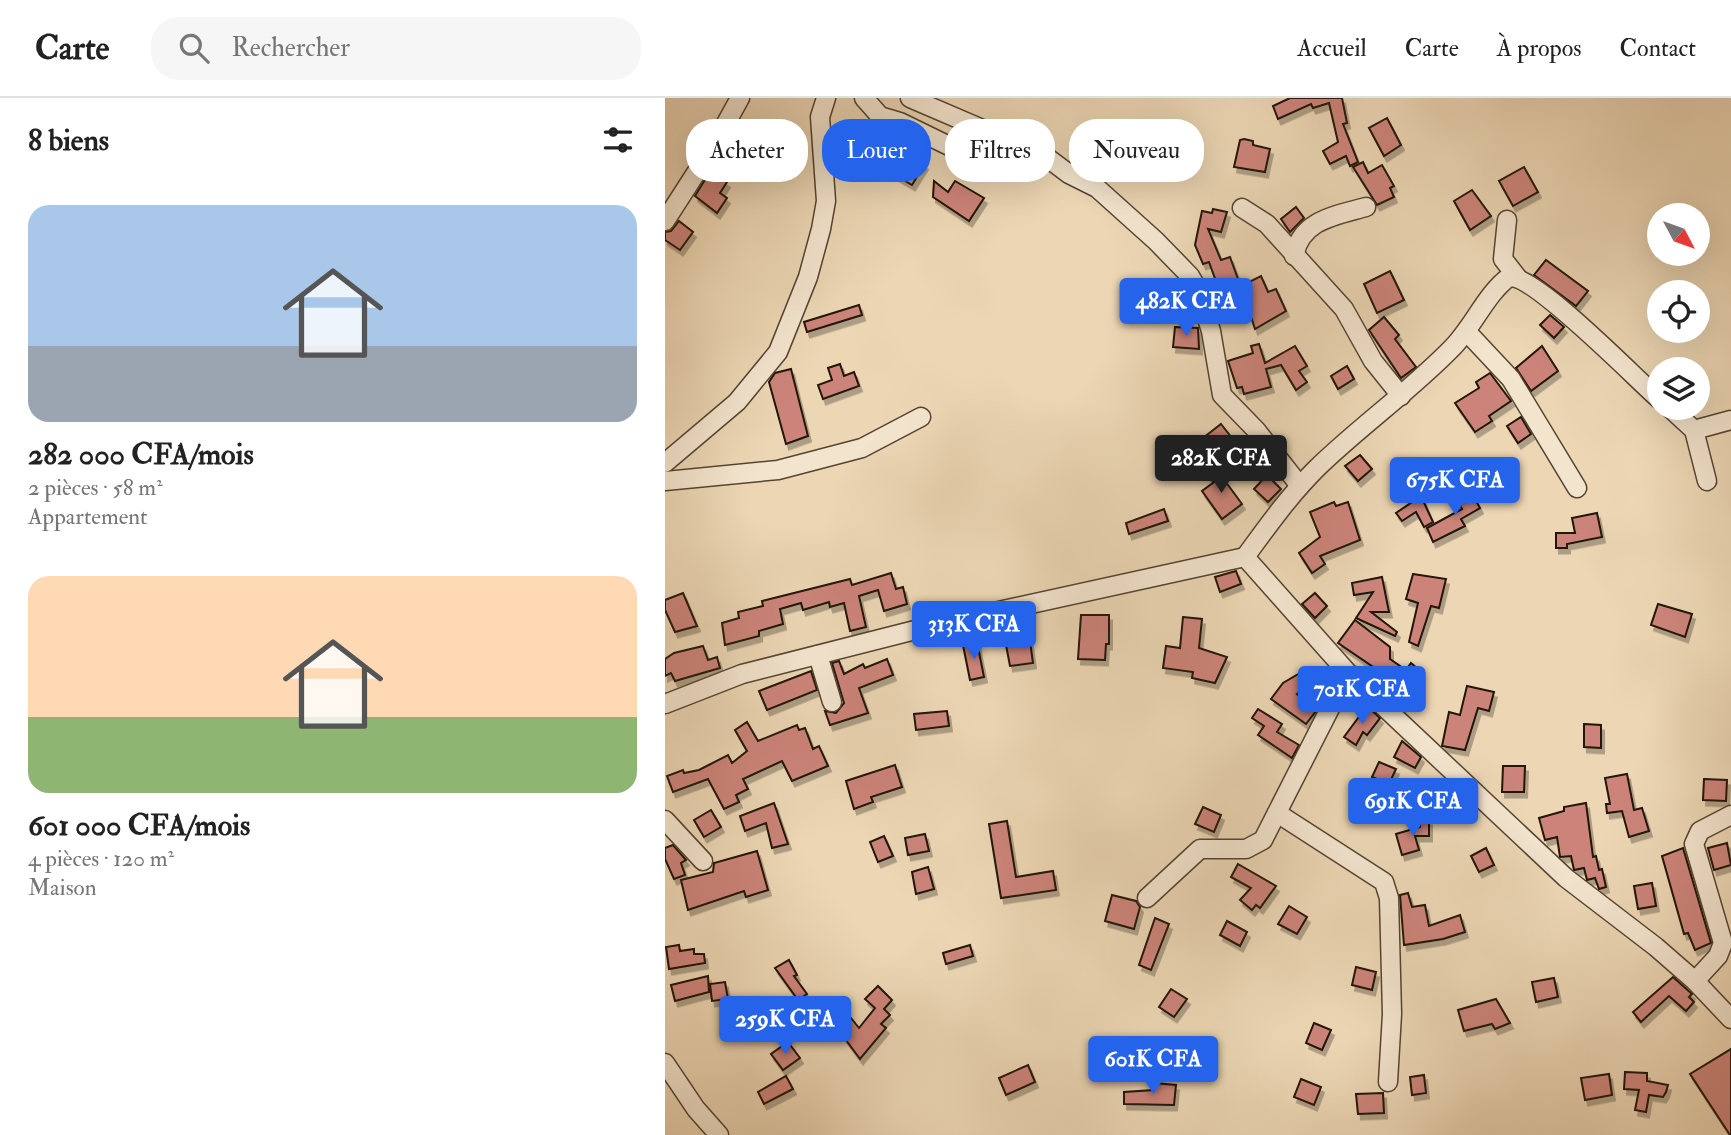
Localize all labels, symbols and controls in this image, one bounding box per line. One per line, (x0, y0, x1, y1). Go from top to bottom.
search box (151, 17, 641, 80)
text: Carte (35, 28, 109, 69)
icon: search (175, 29, 213, 67)
text: Rechercher (231, 32, 350, 64)
text: Accueil (1297, 33, 1367, 64)
text: Carte (1405, 33, 1459, 64)
text: À propos (1497, 33, 1582, 64)
text: Contact (1620, 33, 1696, 64)
chip: Acheter (686, 119, 808, 182)
chip: Louer (822, 119, 931, 182)
chip: Filtres (945, 119, 1055, 182)
chip: Nouveau (1069, 119, 1204, 182)
icon: filters (599, 121, 637, 159)
text: 8 biens (28, 122, 109, 159)
north arrow (1647, 203, 1710, 266)
map controls (1647, 203, 1710, 420)
icon: home (270, 250, 396, 376)
pin: 482K CFA (1114, 278, 1258, 338)
button: locate (1647, 280, 1710, 343)
text: 482K CFA (1136, 286, 1236, 315)
button: layers (1647, 357, 1710, 420)
text: 282 000 CFA/mois (28, 436, 254, 473)
pin: 282K CFA (1149, 436, 1293, 495)
text: 282K CFA (1171, 443, 1271, 472)
pin: 675K CFA (1383, 458, 1527, 517)
text: 675K CFA (1406, 465, 1504, 494)
text: 2 pièces · 58 m² (28, 473, 163, 502)
text: Appartement (28, 502, 148, 531)
pin: 313K CFA (902, 602, 1046, 661)
text: 313K CFA (928, 609, 1020, 638)
icon: home (270, 621, 396, 747)
pin: 701K CFA (1290, 666, 1434, 726)
text: 701K CFA (1314, 674, 1410, 703)
pin: 691K CFA (1341, 778, 1485, 838)
text: 691K CFA (1364, 786, 1462, 815)
text: 601 000 CFA/mois (28, 807, 250, 844)
text: 4 pièces · 120 m² (28, 844, 174, 873)
text: Maison (28, 873, 97, 902)
pin: 259K CFA (713, 996, 857, 1056)
text: 259K CFA (735, 1004, 835, 1033)
pin: 601K CFA (1081, 1037, 1225, 1096)
text: 601K CFA (1104, 1044, 1202, 1073)

